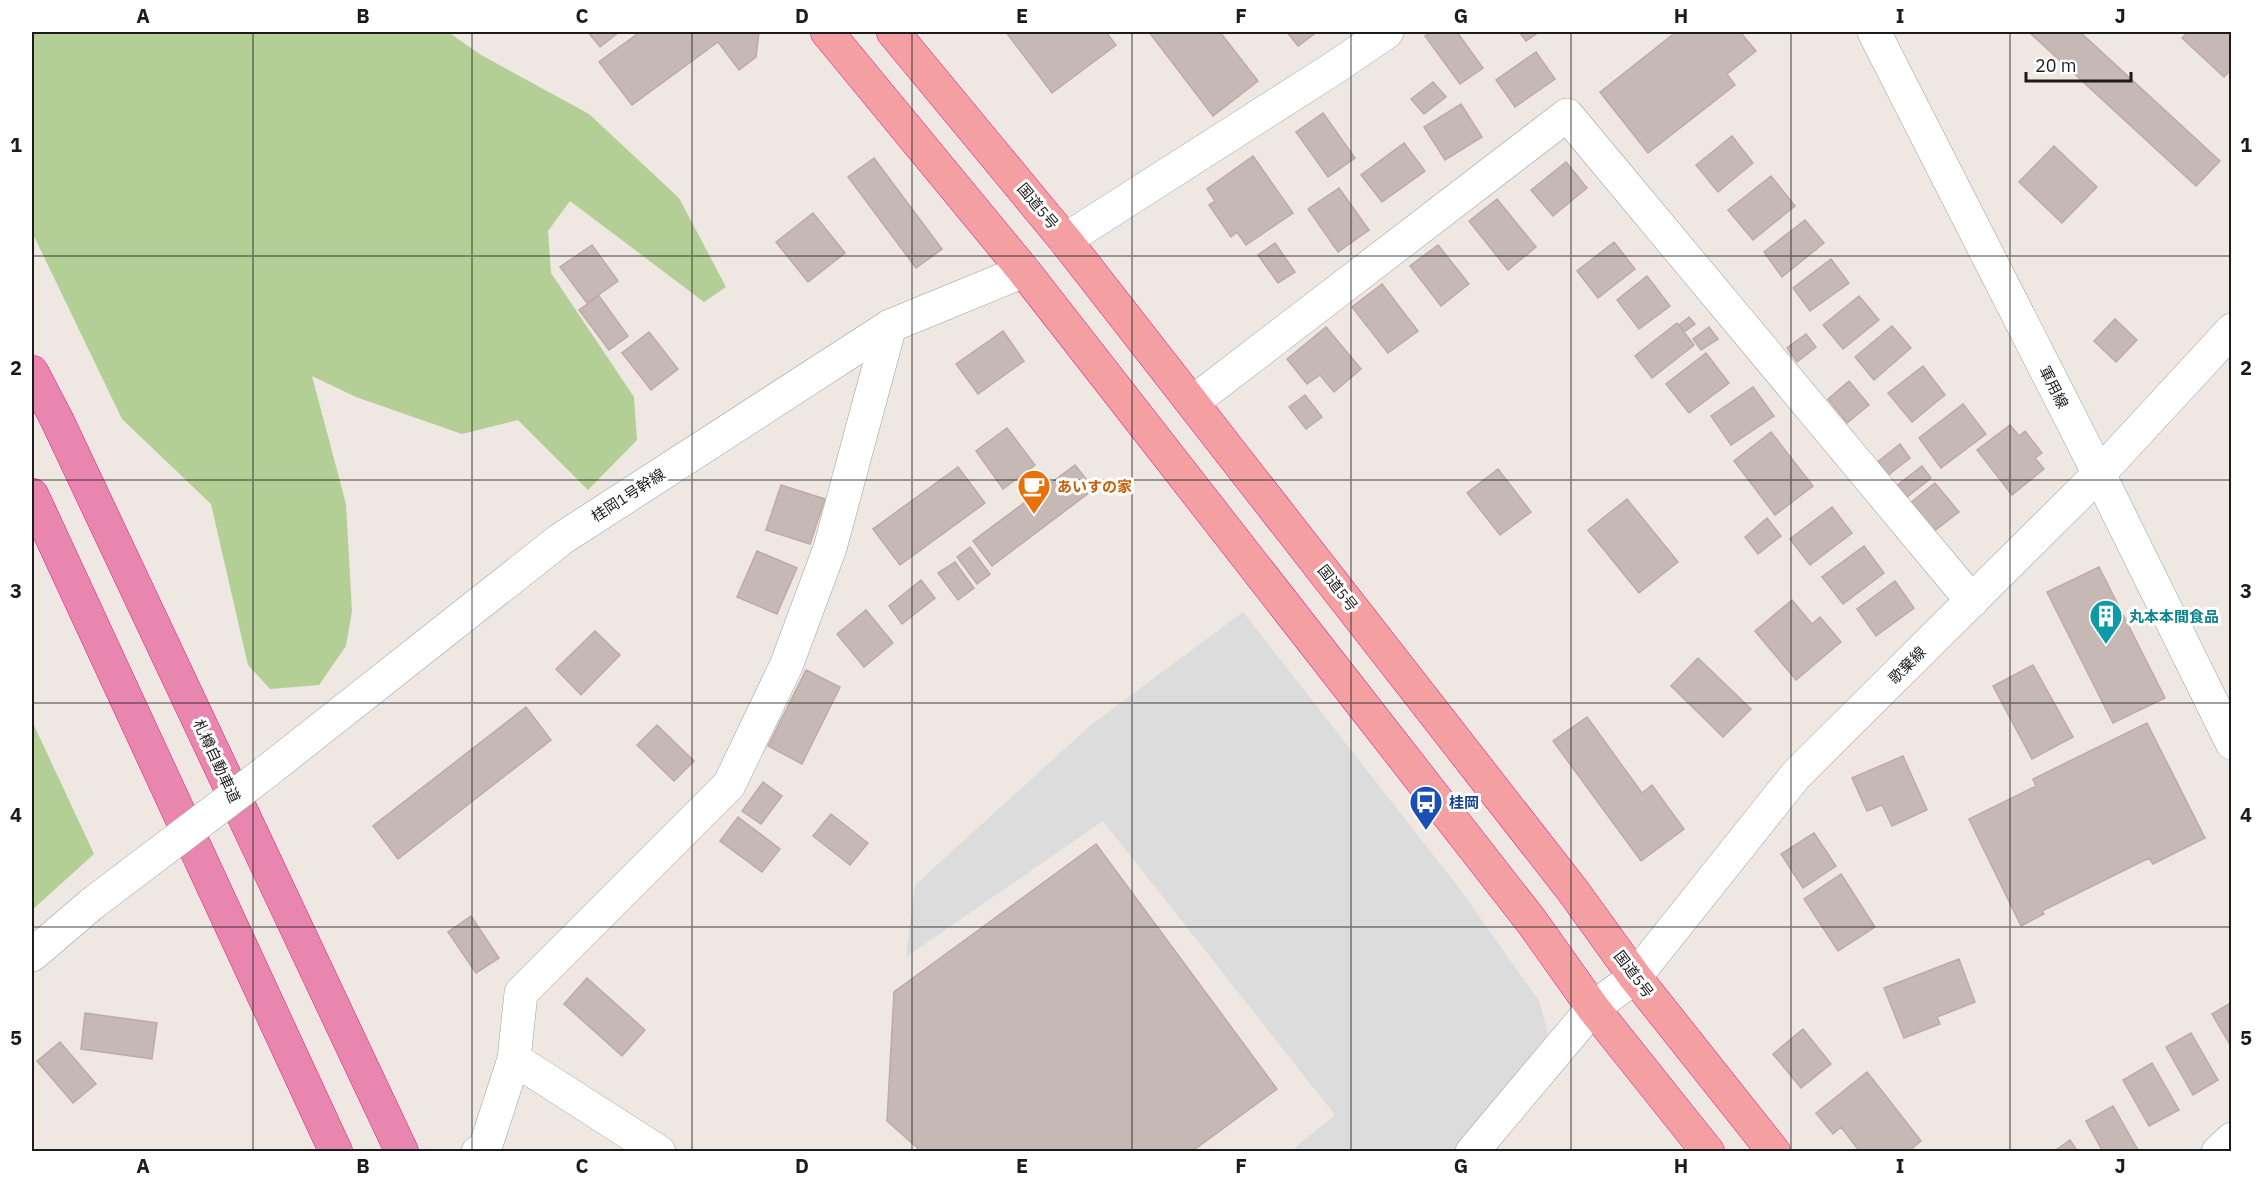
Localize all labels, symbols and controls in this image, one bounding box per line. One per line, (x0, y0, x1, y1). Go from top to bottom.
text: A (136, 2, 150, 29)
text: B (356, 2, 370, 29)
text: C (575, 2, 589, 29)
text: D (795, 2, 809, 29)
text: E (1016, 2, 1028, 29)
text: F (1235, 2, 1247, 29)
text: G (1454, 2, 1468, 29)
text: H (1674, 2, 1688, 29)
text: I (1896, 2, 1904, 29)
text: J (2114, 2, 2126, 29)
scale bar (2026, 45, 2131, 83)
text: 20 m (2035, 54, 2077, 77)
text: 1 (10, 131, 22, 158)
text: 1 (2240, 131, 2252, 158)
street label: 国道5号 (1013, 179, 1063, 233)
text: 2 (10, 354, 22, 381)
text: 2 (2240, 354, 2252, 381)
street label: 軍用線 (2035, 363, 2073, 411)
street label: 桂岡1号幹線 (588, 464, 668, 526)
cafe icon: あいすの家 (1016, 468, 1052, 515)
place label: あいすの家 (1057, 477, 1132, 496)
street label: 国道5号 (1314, 561, 1362, 615)
text: 3 (10, 577, 22, 604)
text: 3 (2240, 577, 2252, 604)
building icon: 丸本本間食品 (2088, 598, 2124, 645)
place label: 丸本本間食品 (2129, 607, 2219, 626)
street label: 歌棄線 (1884, 642, 1930, 688)
street label: 札樽自動車道 (189, 716, 245, 806)
bus stop icon: 桂岡 (1408, 784, 1444, 831)
place label: 桂岡 (1449, 793, 1479, 812)
text: 4 (10, 801, 22, 828)
text: 4 (2240, 801, 2252, 828)
street label: 国道5号 (1610, 947, 1658, 1001)
text: 5 (10, 1024, 22, 1051)
text: 5 (2240, 1024, 2252, 1051)
text: A (136, 1152, 150, 1179)
text: B (356, 1152, 370, 1179)
text: C (575, 1152, 589, 1179)
text: D (795, 1152, 809, 1179)
text: E (1016, 1152, 1028, 1179)
text: F (1235, 1152, 1247, 1179)
text: G (1454, 1152, 1468, 1179)
text: H (1674, 1152, 1688, 1179)
text: I (1896, 1152, 1904, 1179)
text: J (2114, 1152, 2126, 1179)

